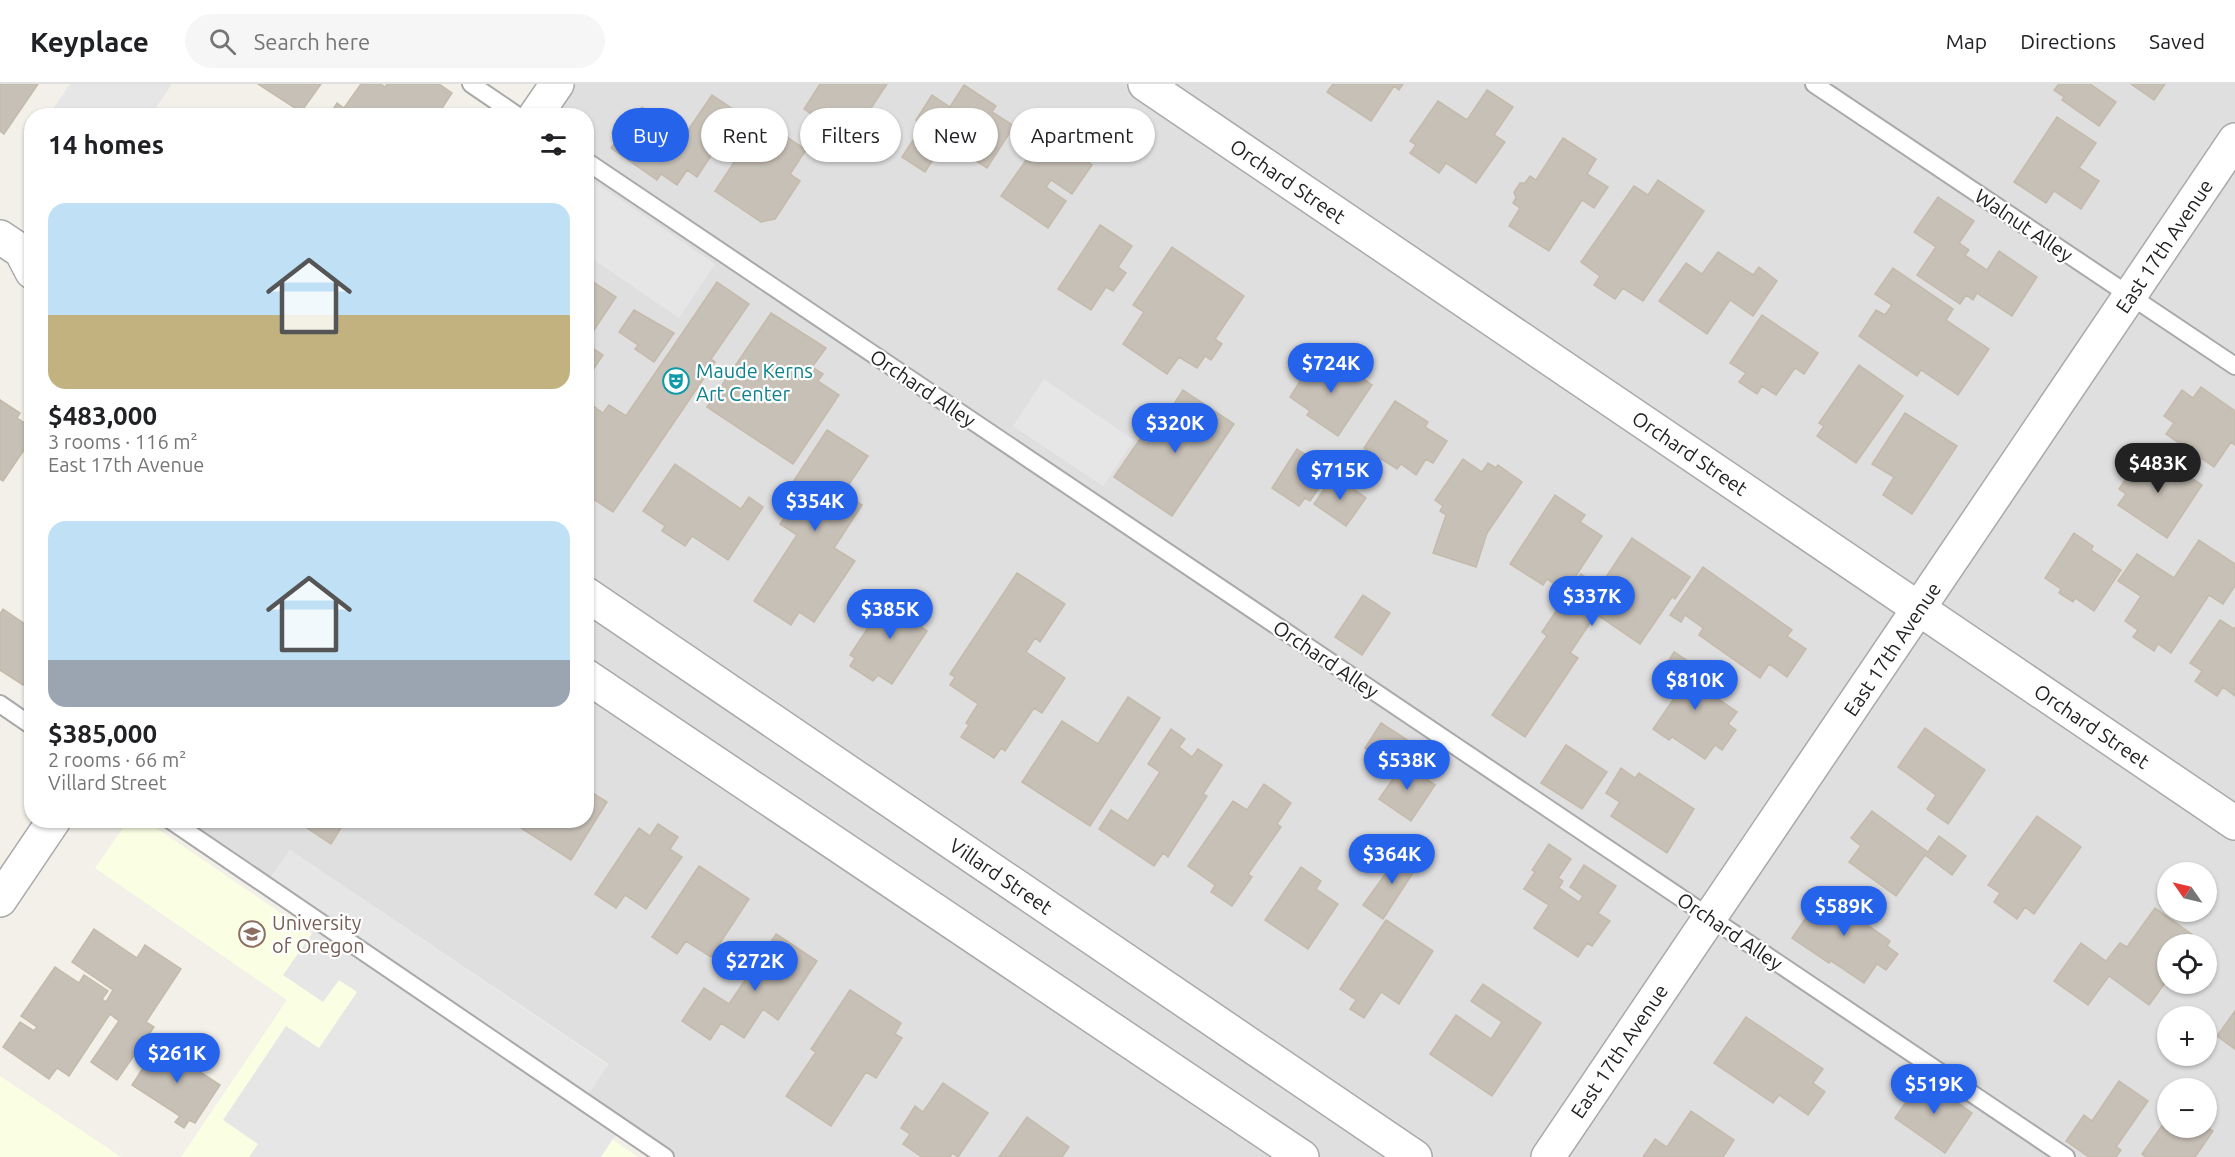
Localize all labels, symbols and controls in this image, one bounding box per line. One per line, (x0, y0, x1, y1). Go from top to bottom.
search box (185, 14, 605, 68)
icon: search (206, 25, 239, 58)
text: Keyplace (30, 26, 149, 57)
text: Search here (254, 29, 370, 54)
text: Map (1946, 29, 1987, 53)
text: Directions (2020, 29, 2116, 53)
text: Saved (2149, 29, 2205, 53)
chip: Buy (612, 108, 689, 162)
chip: Rent (701, 108, 788, 162)
chip: Filters (800, 108, 901, 162)
chip: New (913, 108, 998, 162)
chip: Apartment (1010, 108, 1155, 162)
icon: filters (537, 128, 570, 161)
text: 14 homes (48, 130, 164, 159)
street label: Orchard Street (1226, 134, 1350, 228)
street label: East 17th Avenue (2111, 175, 2217, 317)
street label: Walnut Alley (1971, 184, 2078, 266)
icon: home (255, 242, 363, 350)
pin: $724K (1289, 343, 1373, 394)
street label: Orchard Alley (866, 344, 980, 432)
text: $724K (1302, 351, 1360, 374)
place label: Maude Kerns Art Center (696, 359, 813, 405)
theatre icon: Maude Kerns Art Center (661, 366, 691, 396)
text: $483,000 (48, 401, 157, 430)
pin: $320K (1133, 403, 1217, 454)
street label: Orchard Street (1628, 406, 1752, 500)
text: $320K (1146, 411, 1204, 434)
text: 3 rooms · 116 m² (48, 430, 198, 453)
pin: $483K (2116, 443, 2200, 494)
pin: $715K (1298, 450, 1382, 501)
text: $483K (2129, 451, 2187, 474)
text: East 17th Avenue (48, 453, 204, 476)
text: $715K (1311, 458, 1369, 481)
pin: $354K (773, 481, 857, 532)
text: $354K (786, 489, 844, 512)
icon: home (255, 560, 363, 668)
pin: $337K (1550, 576, 1634, 627)
street label: East 17th Avenue (1839, 578, 1945, 720)
text: $337K (1563, 584, 1621, 607)
pin: $385K (848, 589, 932, 640)
text: $385K (861, 597, 919, 620)
street label: Orchard Alley (1269, 615, 1383, 703)
pin: $810K (1653, 660, 1737, 711)
text: $810K (1666, 668, 1724, 691)
street label: Orchard Street (2030, 679, 2154, 773)
text: $385,000 (48, 719, 157, 748)
pin: $538K (1365, 740, 1449, 791)
text: 2 rooms · 66 m² (48, 748, 186, 771)
text: $538K (1378, 748, 1436, 771)
text: Villard Street (48, 771, 167, 794)
street label: Villard Street (945, 833, 1057, 919)
pin: $364K (1350, 834, 1434, 885)
text: $364K (1363, 842, 1421, 865)
north arrow (2157, 862, 2217, 922)
map controls (2157, 862, 2217, 1138)
pin: $589K (1802, 886, 1886, 937)
street label: Orchard Alley (1673, 887, 1787, 975)
text: $589K (1815, 894, 1873, 917)
place label: University of Oregon (272, 911, 365, 957)
school or university icon: University of Oregon (237, 919, 267, 949)
button: locate (2157, 934, 2217, 994)
pin: $272K (713, 941, 797, 992)
text: $272K (726, 949, 784, 972)
street label: East 17th Avenue (1566, 980, 1672, 1122)
button: + (2157, 1006, 2217, 1066)
pin: $261K (135, 1033, 219, 1084)
text: $261K (148, 1041, 206, 1064)
pin: $519K (1892, 1064, 1976, 1115)
text: $519K (1905, 1072, 1963, 1095)
button: − (2157, 1078, 2217, 1138)

